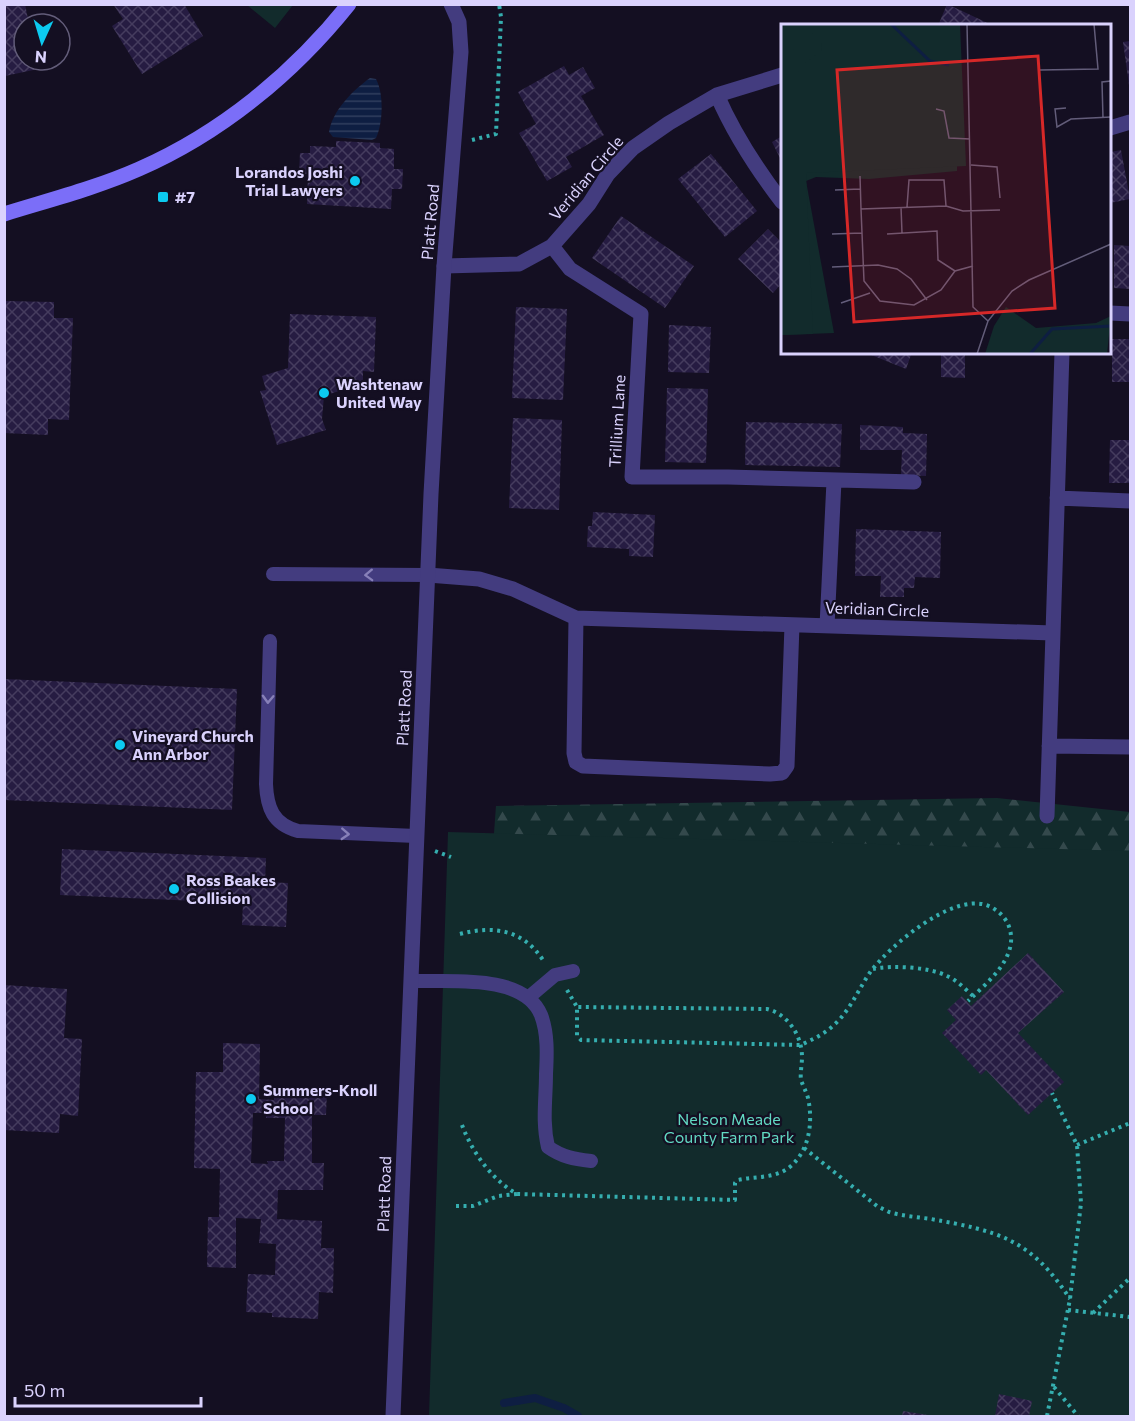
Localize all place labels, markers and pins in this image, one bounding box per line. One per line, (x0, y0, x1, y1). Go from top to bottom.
place label: Lorandos Joshi Trial Lawyers (235, 162, 343, 199)
marker: Lorandos Joshi Trial Lawyers (348, 174, 362, 188)
place label: #7 (175, 187, 195, 206)
marker: #7 (156, 190, 170, 204)
place label: Washtenaw United Way (336, 374, 424, 411)
marker: Washtenaw United Way (317, 386, 331, 400)
place label: Vineyard Church Ann Arbor (132, 726, 254, 763)
marker: Vineyard Church Ann Arbor (113, 738, 127, 752)
place label: Ross Beakes Collision (186, 870, 276, 907)
marker: Ross Beakes Collision (167, 882, 181, 896)
place label: Summers-Knoll School (263, 1080, 377, 1117)
marker: Summers-Knoll School (244, 1092, 258, 1106)

